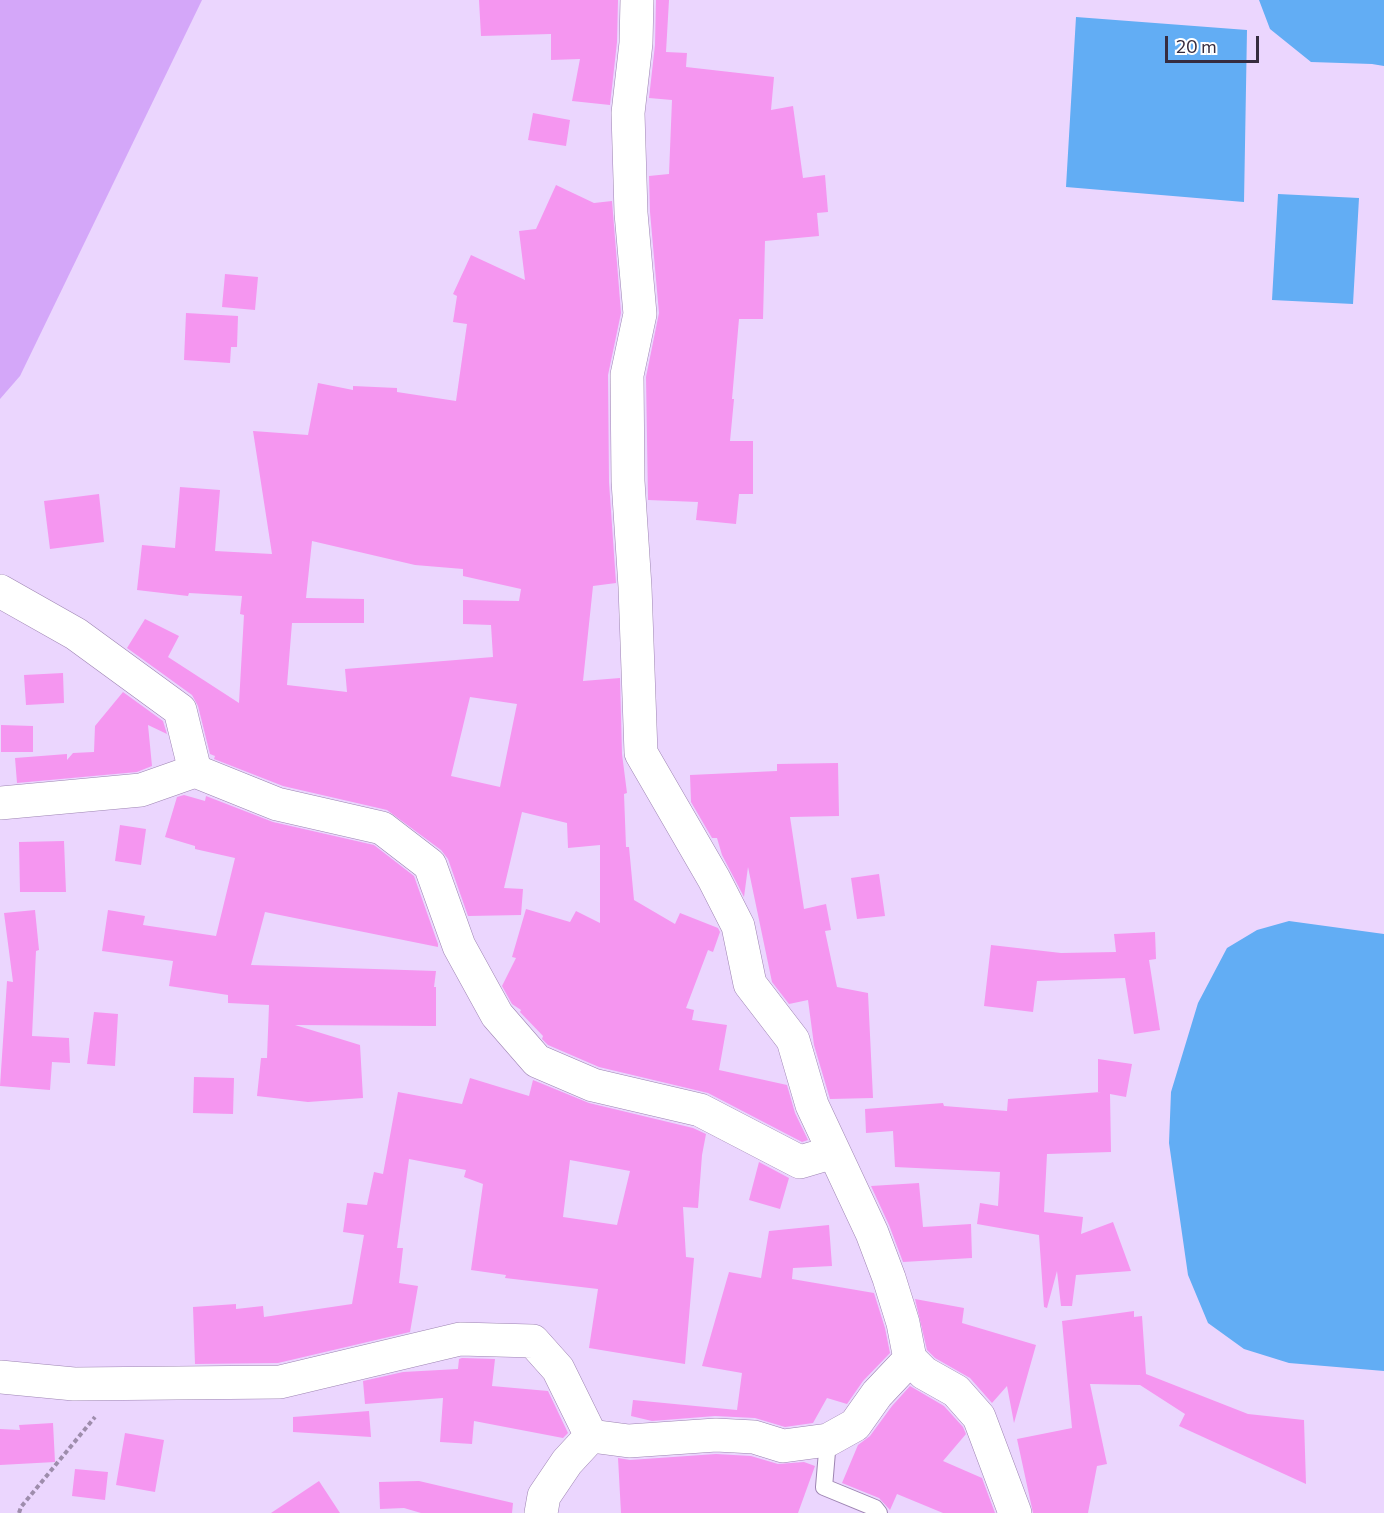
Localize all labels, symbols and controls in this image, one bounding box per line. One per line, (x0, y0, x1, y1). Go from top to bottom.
scale bar (1168, 24, 1262, 62)
text: 20 m (1176, 35, 1217, 57)

